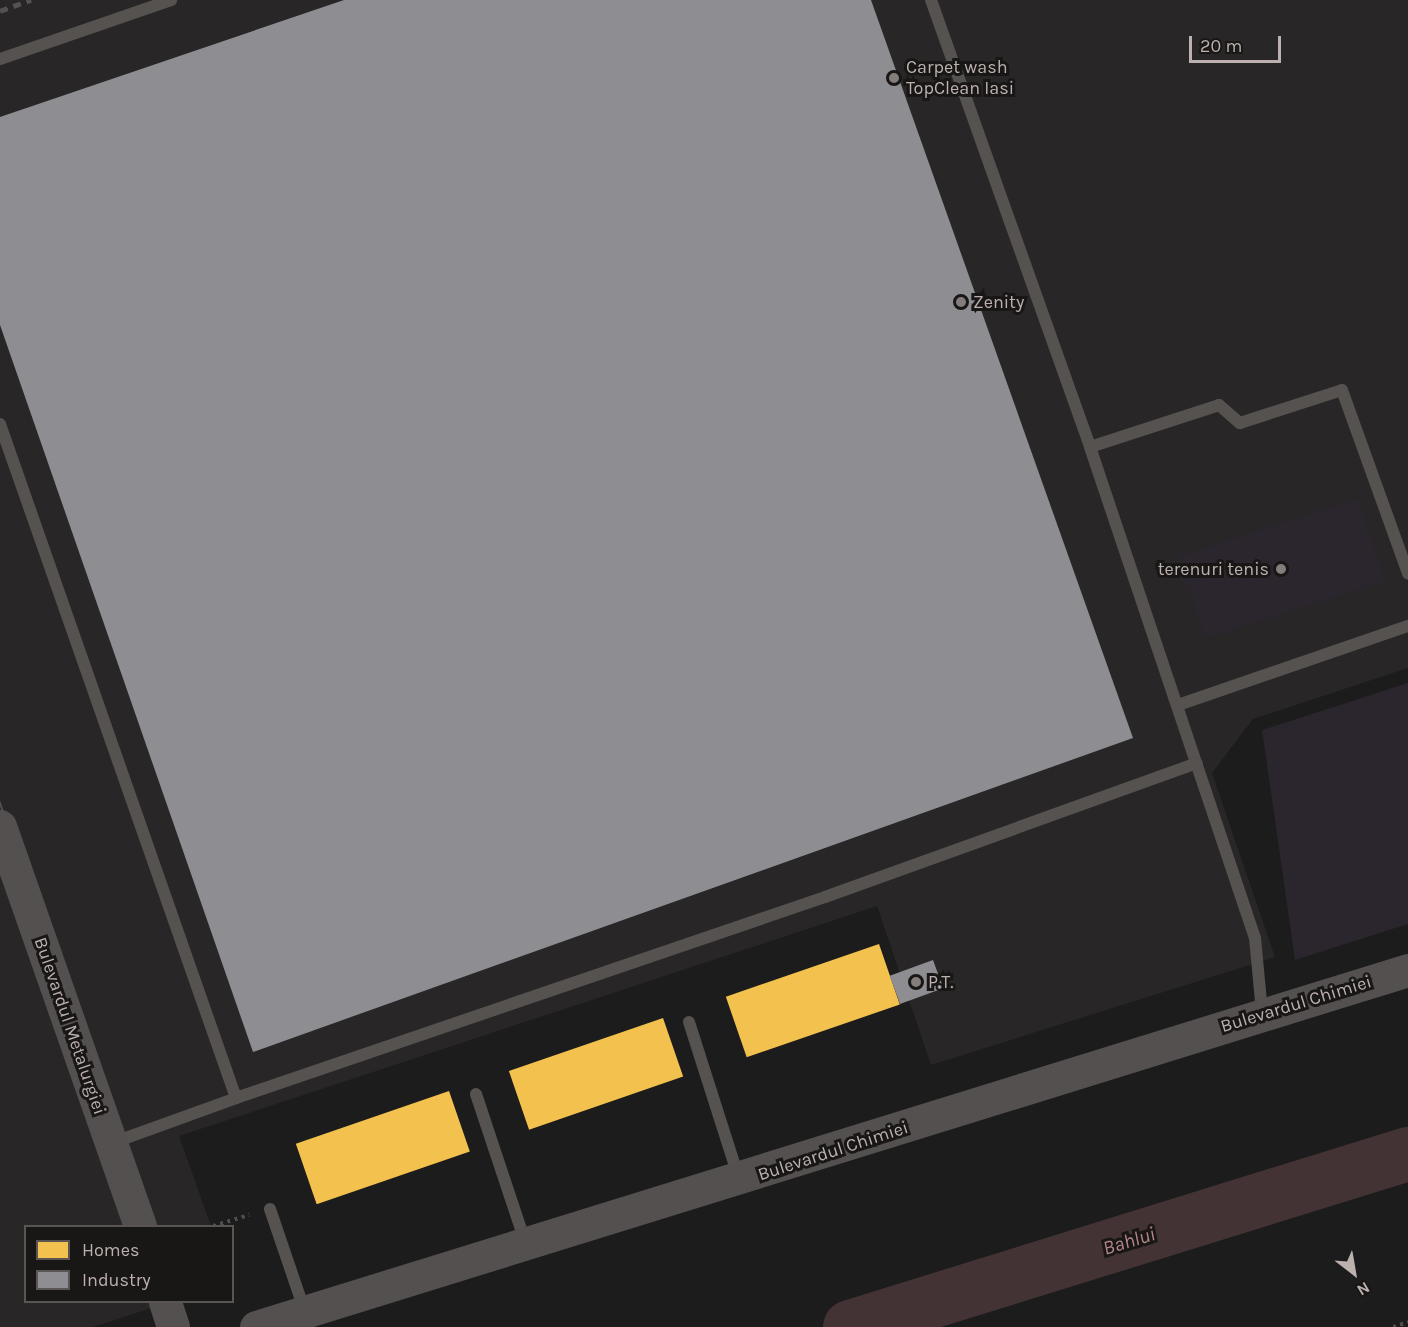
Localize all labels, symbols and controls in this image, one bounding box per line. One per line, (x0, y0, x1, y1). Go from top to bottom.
scale bar (1192, 24, 1284, 62)
text: 20 m (1200, 35, 1242, 57)
place label: Carpet wash TopClean Iasi (906, 57, 1014, 100)
marker: Carpet wash TopClean Iasi (887, 71, 901, 85)
place label: Zenity (973, 291, 1024, 313)
marker: Zenity (954, 295, 968, 309)
place label: terenuri tenis (1158, 558, 1269, 580)
marker: terenuri tenis (1274, 562, 1288, 576)
street label: Bulevardul Metalurgiei (29, 934, 111, 1118)
place label: P.T. (928, 971, 953, 993)
street label: Bulevardul Chimiei (1218, 971, 1374, 1037)
marker: P.T. (909, 975, 923, 989)
street label: Bulevardul Chimiei (755, 1117, 911, 1185)
water label: Bahlui (1100, 1222, 1158, 1260)
legend (24, 1225, 234, 1303)
text: Homes (82, 1239, 139, 1261)
north arrow (1324, 1243, 1384, 1303)
text: Industry (82, 1269, 151, 1291)
text: N (1354, 1278, 1373, 1300)

